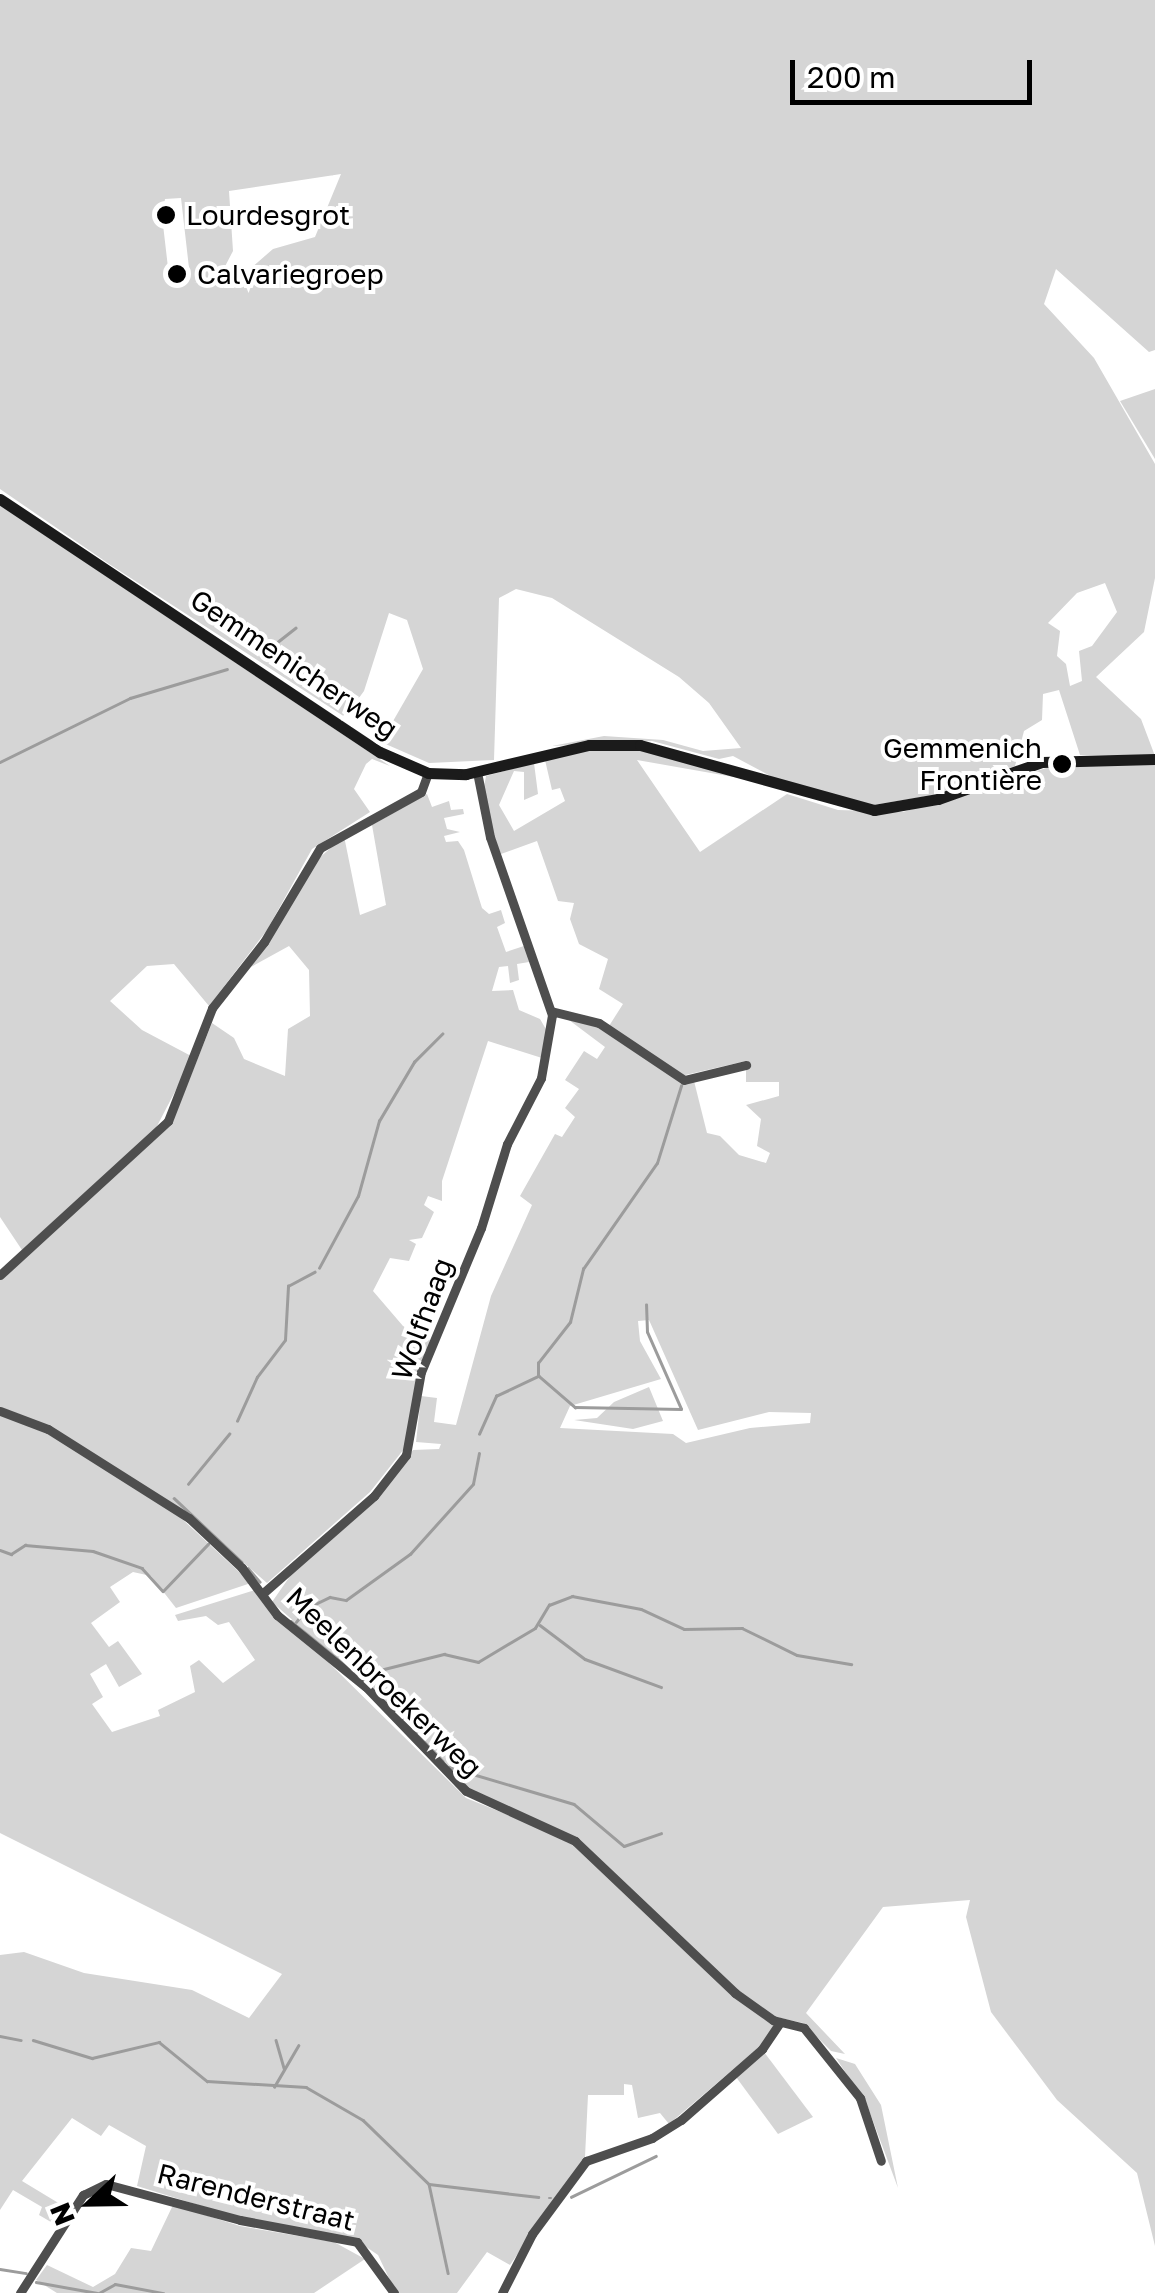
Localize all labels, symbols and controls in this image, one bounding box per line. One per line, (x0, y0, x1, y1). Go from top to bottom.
scale bar (795, 40, 1038, 102)
text: 200 m (807, 59, 896, 95)
place label: Lourdesgrot (186, 198, 350, 232)
marker: Lourdesgrot (155, 204, 177, 226)
place label: Calvariegroep (197, 257, 384, 291)
marker: Calvariegroep (166, 263, 188, 285)
street label: Gemmenicherweg (184, 582, 404, 746)
place label: Gemmenich Frontière (883, 731, 1042, 797)
marker: Gemmenich Frontière (1051, 753, 1073, 775)
street label: Wolfhaag (384, 1253, 460, 1385)
street label: Meelenbroekerweg (279, 1580, 489, 1784)
north arrow (40, 2153, 140, 2253)
street label: Rarenderstraat (154, 2156, 358, 2238)
text: N (42, 2198, 81, 2230)

